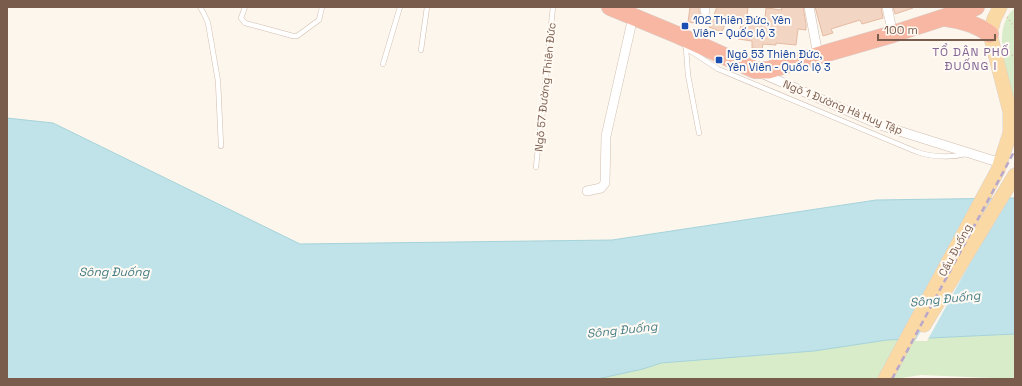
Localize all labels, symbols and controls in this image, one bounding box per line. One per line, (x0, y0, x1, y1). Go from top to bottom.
place label: 102 Thiên Đức, Yên Viên - Quốc lộ 3 (693, 13, 791, 40)
scale bar (878, 16, 995, 42)
marker: 102 Thiên Đức, Yên Viên - Quốc lộ 3 (680, 21, 690, 31)
street label: Ngõ 57 Đường Thiên Đức (531, 22, 559, 152)
text: 100 m (884, 22, 918, 38)
district label: TỔ DÂN PHỐ ĐUỐNG I (932, 43, 1010, 74)
place label: Ngõ 53 Thiên Đức, Yên Viên - Quốc lộ 3 (727, 47, 831, 74)
marker: Ngõ 53 Thiên Đức, Yên Viên - Quốc lộ 3 (714, 55, 724, 65)
street label: Ngõ 1 Đường Hà Huy Tập (781, 77, 905, 137)
street label: Cầu Đuống (935, 221, 975, 279)
water label: Sông Đuống (79, 264, 151, 280)
water label: Sông Đuống (909, 287, 982, 311)
water label: Sông Đuống (586, 318, 659, 342)

